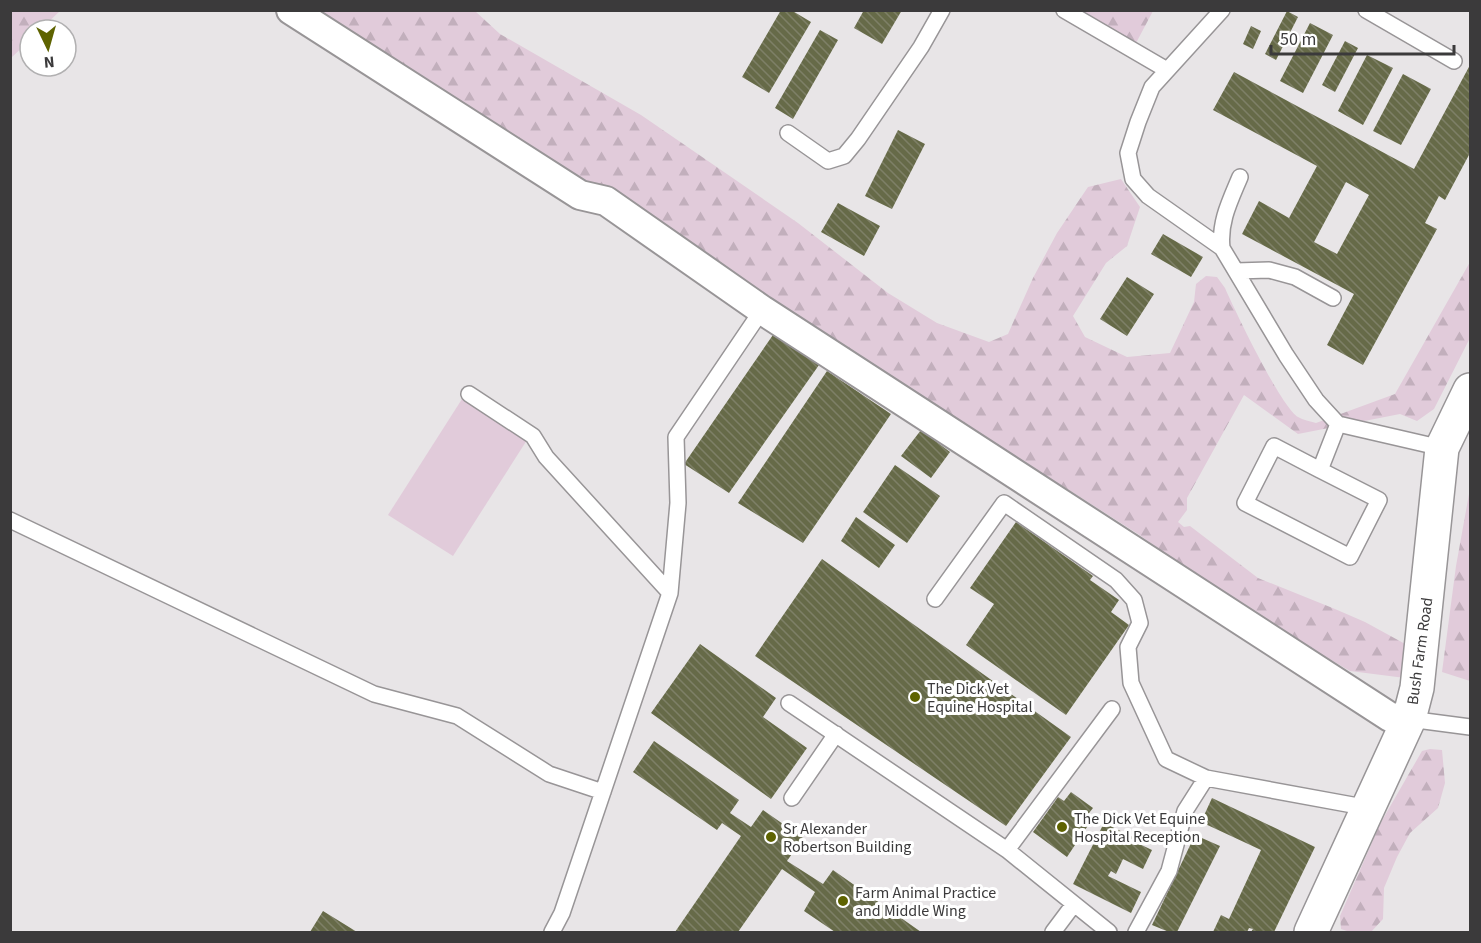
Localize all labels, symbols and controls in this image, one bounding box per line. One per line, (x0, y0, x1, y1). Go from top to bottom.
north arrow (18, 18, 78, 78)
scale bar (1271, 18, 1454, 56)
text: 50 m (1280, 27, 1316, 52)
text: N (43, 51, 55, 73)
street label: Bush Farm Road (1402, 596, 1438, 706)
place label: The Dick Vet Equine Hospital (927, 678, 1032, 718)
marker: The Dick Vet Equine Hospital (908, 690, 922, 704)
place label: The Dick Vet Equine Hospital Reception (1074, 808, 1206, 848)
place label: Sr Alexander Robertson Building (783, 818, 911, 858)
marker: The Dick Vet Equine Hospital Reception (1055, 820, 1069, 834)
marker: Sr Alexander Robertson Building (764, 830, 778, 844)
place label: Farm Animal Practice and Middle Wing (855, 882, 996, 922)
marker: Farm Animal Practice and Middle Wing (836, 894, 850, 908)

